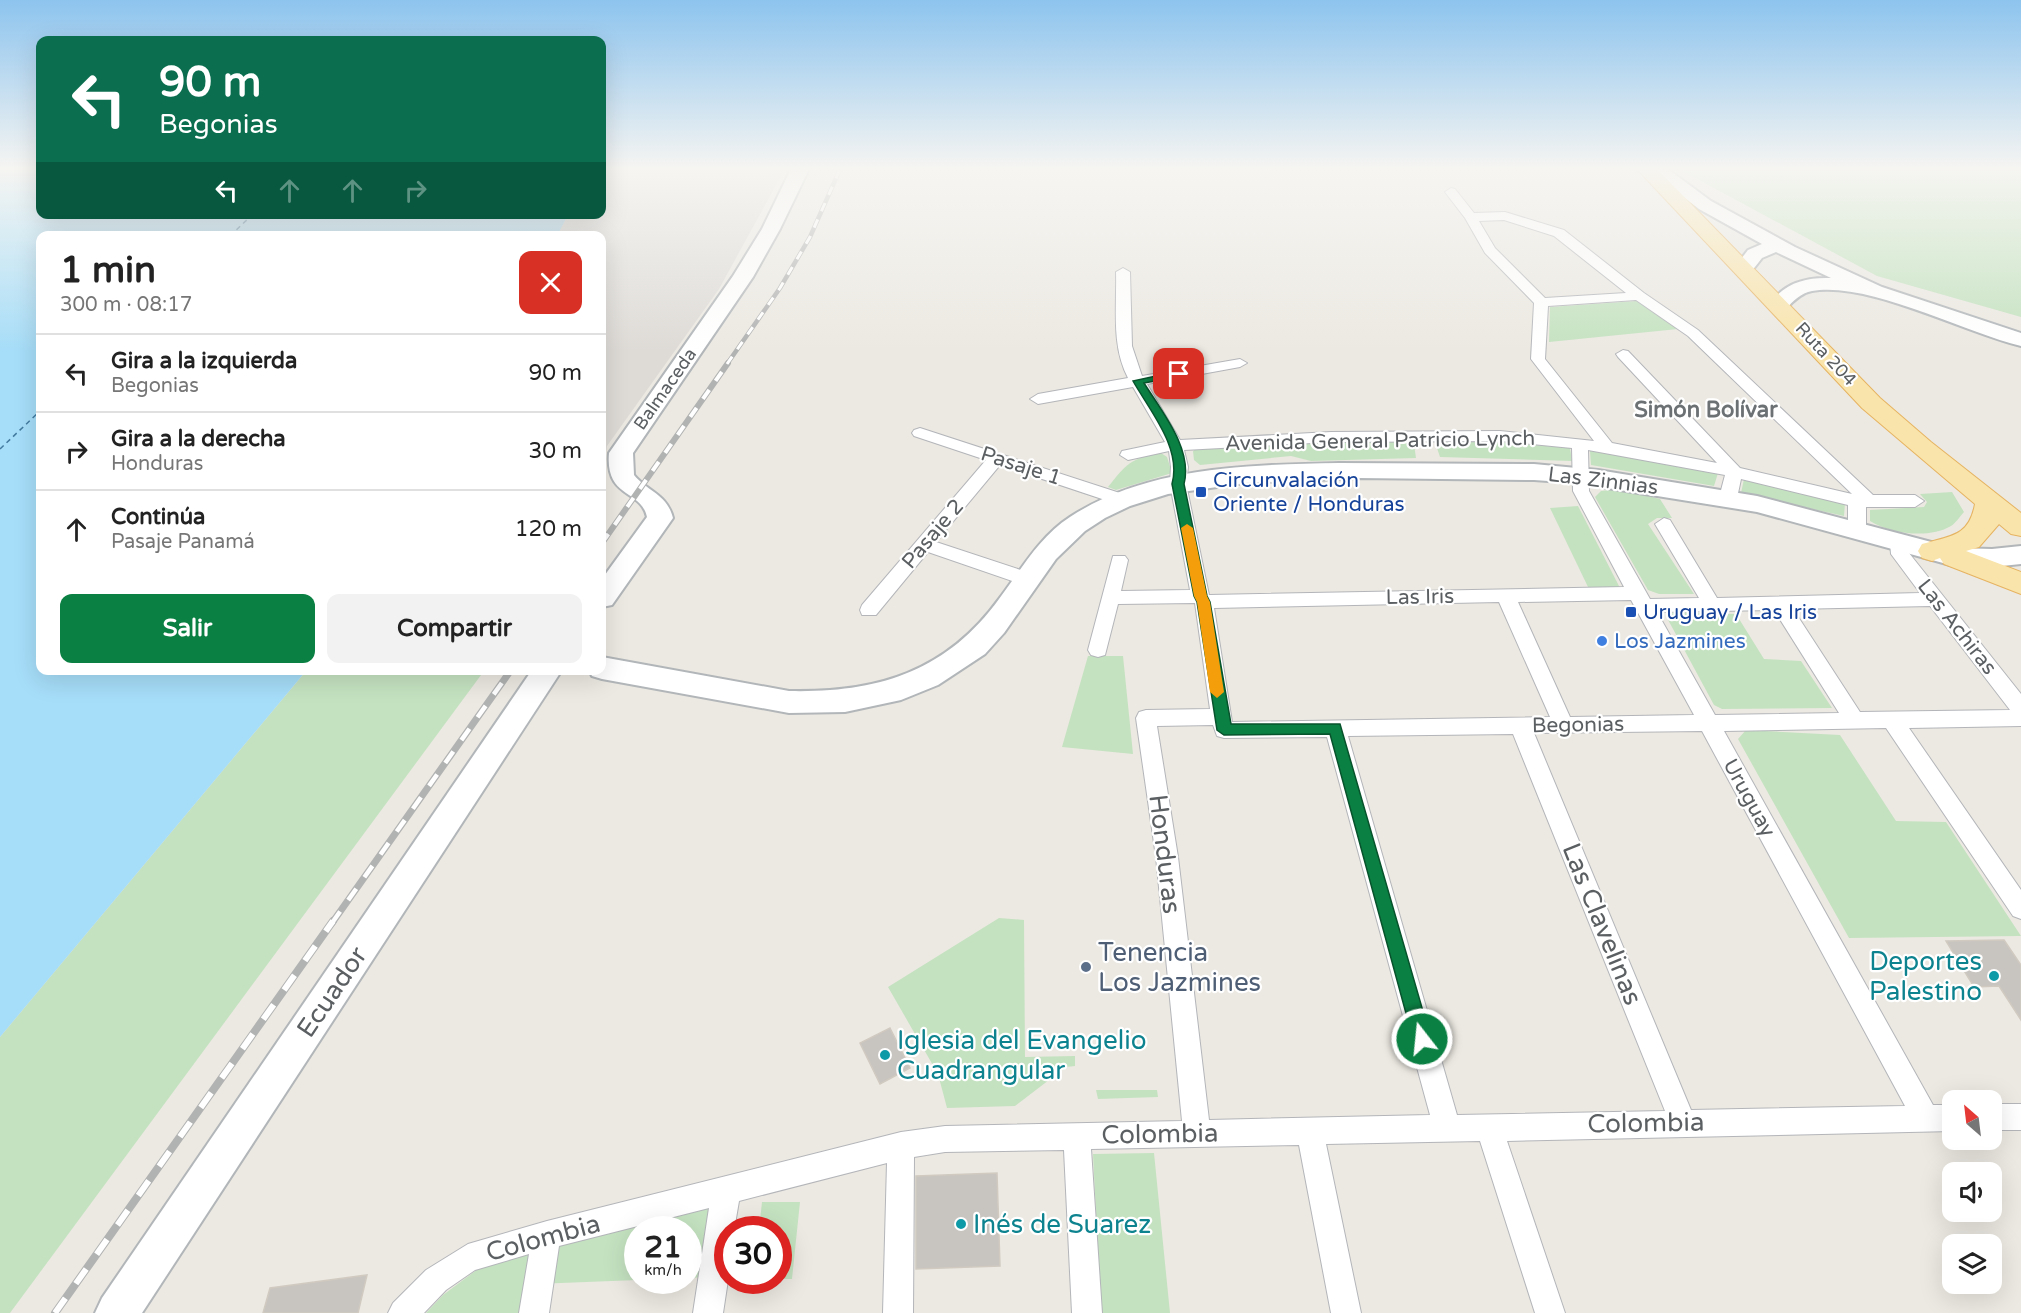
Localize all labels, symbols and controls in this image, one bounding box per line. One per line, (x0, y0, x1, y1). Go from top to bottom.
text: 90 m (159, 57, 261, 108)
icon: left (60, 60, 138, 138)
text: Begonias (159, 108, 278, 141)
icon: left (210, 174, 243, 207)
icon: ahead (273, 174, 306, 207)
icon: ahead (336, 174, 369, 207)
icon: right (399, 174, 432, 207)
text: 1 min (60, 249, 156, 292)
button: close (519, 251, 582, 314)
text: 300 m · 08:17 (60, 293, 192, 317)
street label: Ruta 204 (1791, 317, 1861, 391)
street label: Balmaceda (629, 344, 701, 434)
text: Gira a la izquierda (111, 348, 297, 374)
pin (1153, 348, 1204, 399)
icon: left (60, 357, 93, 390)
icon: arrive (1162, 357, 1195, 390)
text: 90 m (528, 360, 582, 386)
text: Begonias (111, 374, 199, 398)
district label: Simón Bolívar (1634, 397, 1778, 423)
text: Gira a la derecha (111, 426, 286, 452)
street label: Avenida General Patricio Lynch (1225, 426, 1535, 456)
icon: right (60, 435, 93, 468)
text: 30 m (528, 438, 582, 464)
street label: Pasaje 1 (978, 441, 1064, 491)
text: Honduras (111, 452, 203, 476)
street label: Las Zinnias (1547, 462, 1659, 500)
place label: Circunvalación Oriente / Honduras (1213, 468, 1405, 517)
marker: Circunvalación Oriente / Honduras (1194, 485, 1208, 499)
street label: Pasaje 2 (897, 494, 969, 574)
text: Continúa (111, 504, 205, 530)
icon: ahead (60, 513, 93, 546)
text: 120 m (515, 516, 582, 542)
text: Pasaje Panamá (111, 530, 255, 554)
street label: Las Achiras (1912, 574, 2002, 680)
street label: Las Iris (1385, 584, 1455, 610)
button: Salir (60, 594, 315, 663)
button: Compartir (327, 594, 582, 663)
place label: Uruguay / Las Iris (1643, 600, 1817, 625)
marker: Uruguay / Las Iris (1624, 605, 1638, 619)
place label: Los Jazmines (1614, 629, 1746, 654)
marker: Los Jazmines (1595, 634, 1609, 648)
street label: Begonias (1532, 712, 1624, 738)
street label: Uruguay (1717, 755, 1781, 841)
street label: Honduras (1142, 792, 1188, 916)
street label: Las Clavelinas (1555, 838, 1649, 1010)
place label: Tenencia Los Jazmines (1098, 937, 1261, 998)
street label: Ecuador (290, 941, 374, 1043)
place label: Deportes Palestino (1869, 946, 1982, 1007)
marker: Tenencia Los Jazmines (1079, 960, 1093, 974)
marker: Deportes Palestino (1987, 969, 2001, 983)
position arrow (1390, 1007, 1454, 1071)
place label: Iglesia del Evangelio Cuadrangular (897, 1025, 1146, 1086)
marker: Iglesia del Evangelio Cuadrangular (878, 1048, 892, 1062)
north arrow (1942, 1090, 2002, 1150)
map controls (1942, 1090, 2002, 1294)
street label: Colombia (1587, 1106, 1705, 1140)
street label: Colombia (1101, 1117, 1219, 1151)
button: sound (1942, 1162, 2002, 1222)
street label: Colombia (482, 1208, 604, 1268)
place label: Inés de Suarez (973, 1209, 1151, 1240)
speed limit sign: 30 (714, 1216, 792, 1294)
marker: Inés de Suarez (954, 1217, 968, 1231)
text: 21 (644, 1229, 682, 1266)
button: layers (1942, 1234, 2002, 1294)
text: km/h (644, 1261, 682, 1279)

